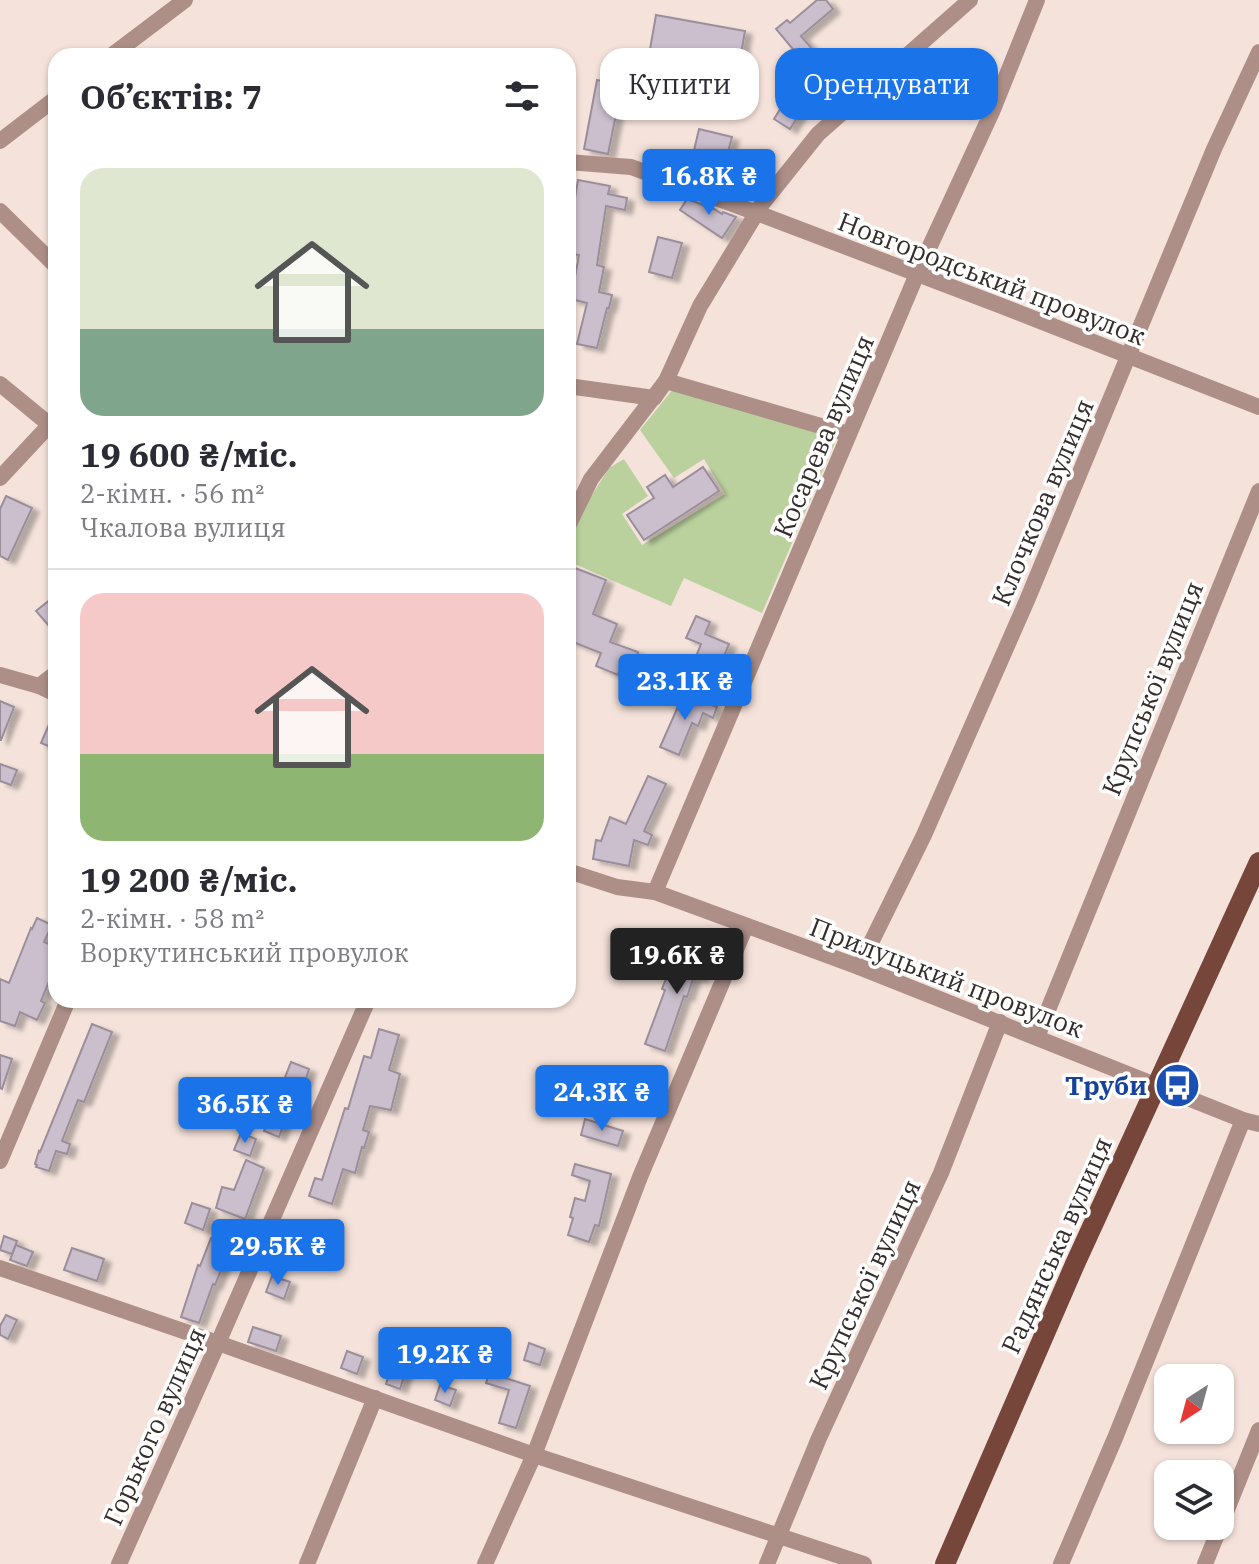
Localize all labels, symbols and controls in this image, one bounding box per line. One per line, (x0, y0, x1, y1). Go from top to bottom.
chip: Купити (600, 48, 759, 120)
chip: Орендувати (775, 48, 998, 120)
text: Об’єктів: 7 (80, 74, 262, 118)
icon: filters (500, 74, 544, 118)
pin: 16.8K ₴ (635, 149, 783, 217)
text: 16.8K ₴ (660, 158, 758, 192)
street label: Новгородський провулок (834, 204, 1150, 352)
icon: home (240, 220, 384, 364)
street label: Косарева вулиця (765, 330, 881, 542)
street label: Клочкова вулиця (983, 393, 1101, 611)
text: 19 600 ₴/міс. (80, 432, 297, 476)
text: 2-кімн. · 56 m² (80, 476, 264, 510)
text: Чкалова вулиця (80, 510, 286, 544)
street label: Крупської вулиця (1094, 576, 1210, 800)
icon: home (240, 645, 384, 789)
pin: 23.1K ₴ (611, 654, 759, 722)
text: 23.1K ₴ (636, 663, 734, 697)
text: 19 200 ₴/міс. (80, 857, 297, 901)
text: 2-кімн. · 58 m² (80, 901, 264, 935)
street label: Прилуцький провулок (805, 909, 1089, 1045)
pin: 19.6K ₴ (603, 928, 751, 996)
text: Воркутинський провулок (80, 935, 409, 969)
text: 19.6K ₴ (628, 937, 726, 971)
bus stop icon: Труби (1154, 1061, 1202, 1109)
pin: 24.3K ₴ (528, 1065, 676, 1133)
place label: Труби (1065, 1068, 1147, 1102)
text: 24.3K ₴ (553, 1074, 651, 1108)
pin: 36.5K ₴ (171, 1077, 319, 1145)
text: 36.5K ₴ (196, 1086, 294, 1120)
street label: Радянська вулиця (993, 1131, 1119, 1359)
street label: Крупської вулиця (800, 1174, 928, 1394)
pin: 29.5K ₴ (204, 1219, 352, 1287)
text: 29.5K ₴ (229, 1228, 327, 1262)
street label: Горького вулиця (95, 1322, 213, 1530)
pin: 19.2K ₴ (371, 1327, 519, 1395)
text: 19.2K ₴ (396, 1336, 494, 1370)
north arrow (1154, 1364, 1234, 1444)
map controls (1154, 1364, 1234, 1540)
button: layers (1154, 1460, 1234, 1540)

